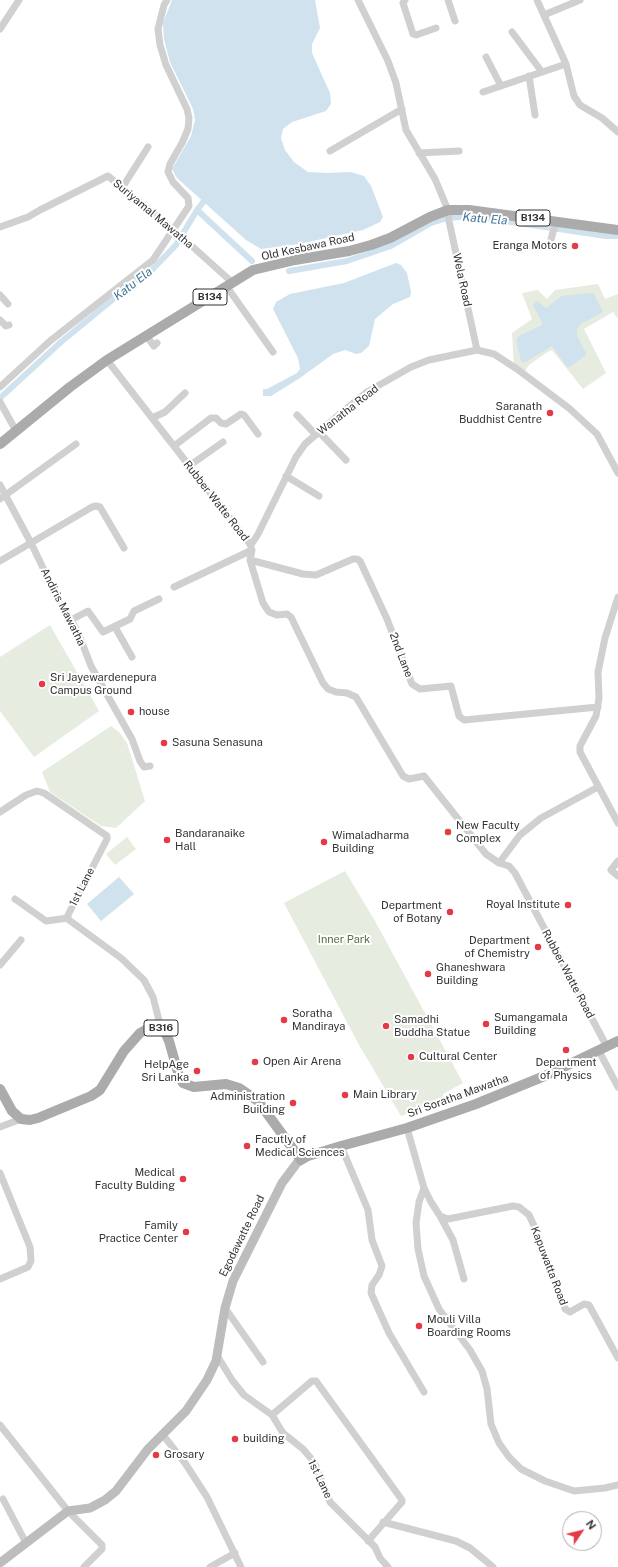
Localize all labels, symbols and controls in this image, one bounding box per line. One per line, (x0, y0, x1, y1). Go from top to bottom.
street label: Suriyamal Mawatha (110, 177, 196, 251)
water label: Katu Ela (462, 210, 508, 228)
road number: B134 (516, 210, 550, 226)
street label: Old Kesbawa Road (260, 231, 356, 263)
place label: Eranga Motors (493, 239, 567, 253)
marker: Eranga Motors (570, 241, 580, 251)
street label: Wela Road (450, 252, 474, 308)
water label: Katu Ela (111, 264, 155, 304)
road number: B134 (193, 289, 227, 305)
street label: Wanatha Road (315, 382, 381, 438)
place label: Saranath Buddhist Centre (459, 400, 542, 426)
marker: Saranath Buddhist Centre (545, 408, 555, 418)
street label: Rubber Watte Road (180, 458, 252, 544)
street label: Andiris Mawatha (38, 566, 88, 648)
street label: 2nd Lane (386, 631, 416, 679)
place label: Sri Jayewardenepura Campus Ground (50, 671, 156, 697)
marker: Sri Jayewardenepura Campus Ground (37, 679, 47, 689)
place label: house (139, 705, 170, 719)
marker: house (126, 707, 136, 717)
place label: Sasuna Senasuna (172, 736, 263, 750)
marker: Sasuna Senasuna (159, 738, 169, 748)
place label: New Faculty Complex (456, 819, 520, 845)
place label: Bandaranaike Hall (175, 827, 245, 853)
marker: New Faculty Complex (443, 827, 453, 837)
place label: Wimaladharma Building (332, 829, 409, 855)
marker: Bandaranaike Hall (162, 835, 172, 845)
marker: Wimaladharma Building (319, 837, 329, 847)
street label: 1st Lane (67, 865, 97, 909)
place label: Royal Institute (486, 898, 560, 912)
place label: Department of Botany (381, 899, 442, 925)
marker: Royal Institute (563, 900, 573, 910)
marker: Department of Botany (445, 907, 455, 917)
street label: Rubber Watte Road (539, 927, 597, 1021)
park label: Inner Park (318, 933, 370, 947)
place label: Department of Chemistry (465, 934, 530, 960)
marker: Department of Chemistry (533, 942, 543, 952)
place label: Ghaneshwara Building (436, 961, 505, 987)
marker: Ghaneshwara Building (423, 969, 433, 979)
place label: Soratha Mandiraya (292, 1007, 345, 1033)
place label: Sumangamala Building (494, 1011, 567, 1037)
place label: Samadhi Buddha Statue (394, 1013, 470, 1039)
marker: Soratha Mandiraya (279, 1015, 289, 1025)
marker: Sumangamala Building (481, 1019, 491, 1029)
road number: B316 (144, 1020, 178, 1036)
marker: Samadhi Buddha Statue (381, 1021, 391, 1031)
marker: Department of Physics (561, 1045, 571, 1055)
place label: Cultural Center (419, 1050, 497, 1064)
marker: Cultural Center (406, 1052, 416, 1062)
place label: Open Air Arena (263, 1055, 341, 1069)
place label: Department of Physics (536, 1056, 596, 1082)
marker: Open Air Arena (250, 1057, 260, 1067)
place label: HelpAge Sri Lanka (141, 1058, 189, 1084)
marker: HelpAge Sri Lanka (192, 1066, 202, 1076)
street label: Sri Soratha Mawatha (406, 1072, 510, 1120)
place label: Main Library (353, 1088, 417, 1102)
place label: Administration Building (210, 1090, 285, 1116)
marker: Main Library (340, 1090, 350, 1100)
marker: Administration Building (288, 1098, 298, 1108)
place label: Facutly of Medical Sciences (255, 1133, 345, 1159)
marker: Facutly of Medical Sciences (242, 1141, 252, 1151)
place label: Medical Faculty Bulding (95, 1166, 175, 1192)
marker: Medical Faculty Bulding (178, 1174, 188, 1184)
street label: Egodawatte Road (217, 1193, 267, 1279)
place label: Family Practice Center (99, 1219, 178, 1245)
street label: Kapuwatta Road (528, 1225, 570, 1307)
marker: Family Practice Center (181, 1227, 191, 1237)
place label: Mouli Villa Boarding Rooms (427, 1313, 511, 1339)
marker: Mouli Villa Boarding Rooms (414, 1321, 424, 1331)
place label: building (243, 1432, 284, 1446)
marker: building (230, 1434, 240, 1444)
place label: Grosary (164, 1448, 204, 1462)
marker: Grosary (151, 1450, 161, 1460)
street label: 1st Lane (305, 1457, 335, 1501)
north arrow (562, 1511, 602, 1551)
text: N (584, 1518, 598, 1532)

